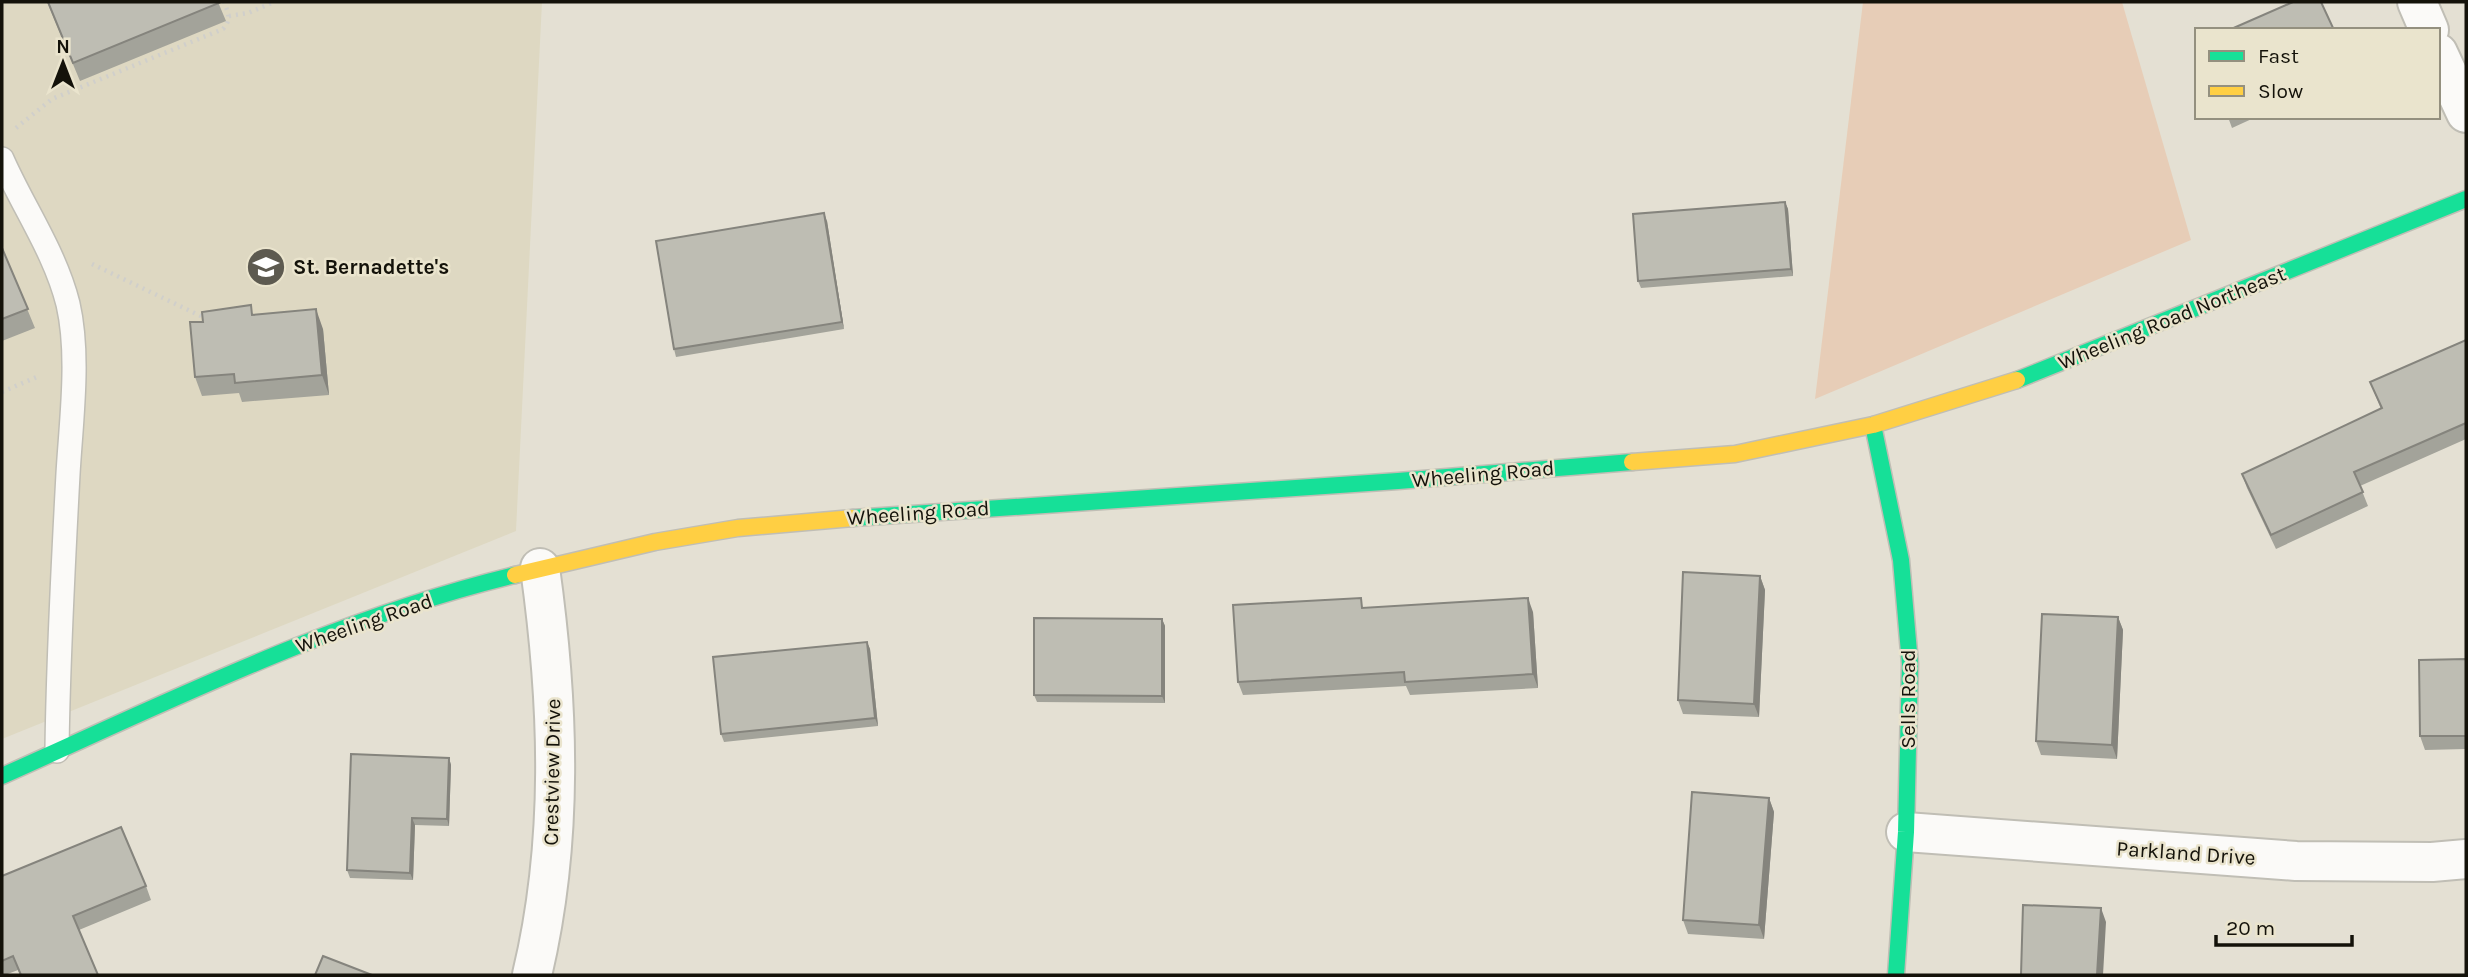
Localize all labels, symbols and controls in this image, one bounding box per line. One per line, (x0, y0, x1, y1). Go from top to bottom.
north arrow (28, 28, 98, 98)
legend (2195, 28, 2440, 119)
text: N (56, 36, 70, 58)
text: Fast (2258, 44, 2299, 68)
text: Slow (2258, 79, 2303, 103)
school or university icon: St. Bernadette's (245, 246, 287, 288)
place label: St. Bernadette's (293, 255, 449, 279)
street label: Wheeling Road Northeast (2055, 261, 2289, 375)
street label: Wheeling Road (1411, 456, 1555, 492)
street label: Wheeling Road (846, 496, 990, 530)
street label: Wheeling Road (292, 588, 436, 658)
street label: Sells Road (1896, 649, 1920, 749)
street label: Crestview Drive (539, 698, 565, 846)
street label: Parkland Drive (2116, 836, 2256, 870)
scale bar (2216, 904, 2352, 948)
text: 20 m (2226, 916, 2275, 940)

